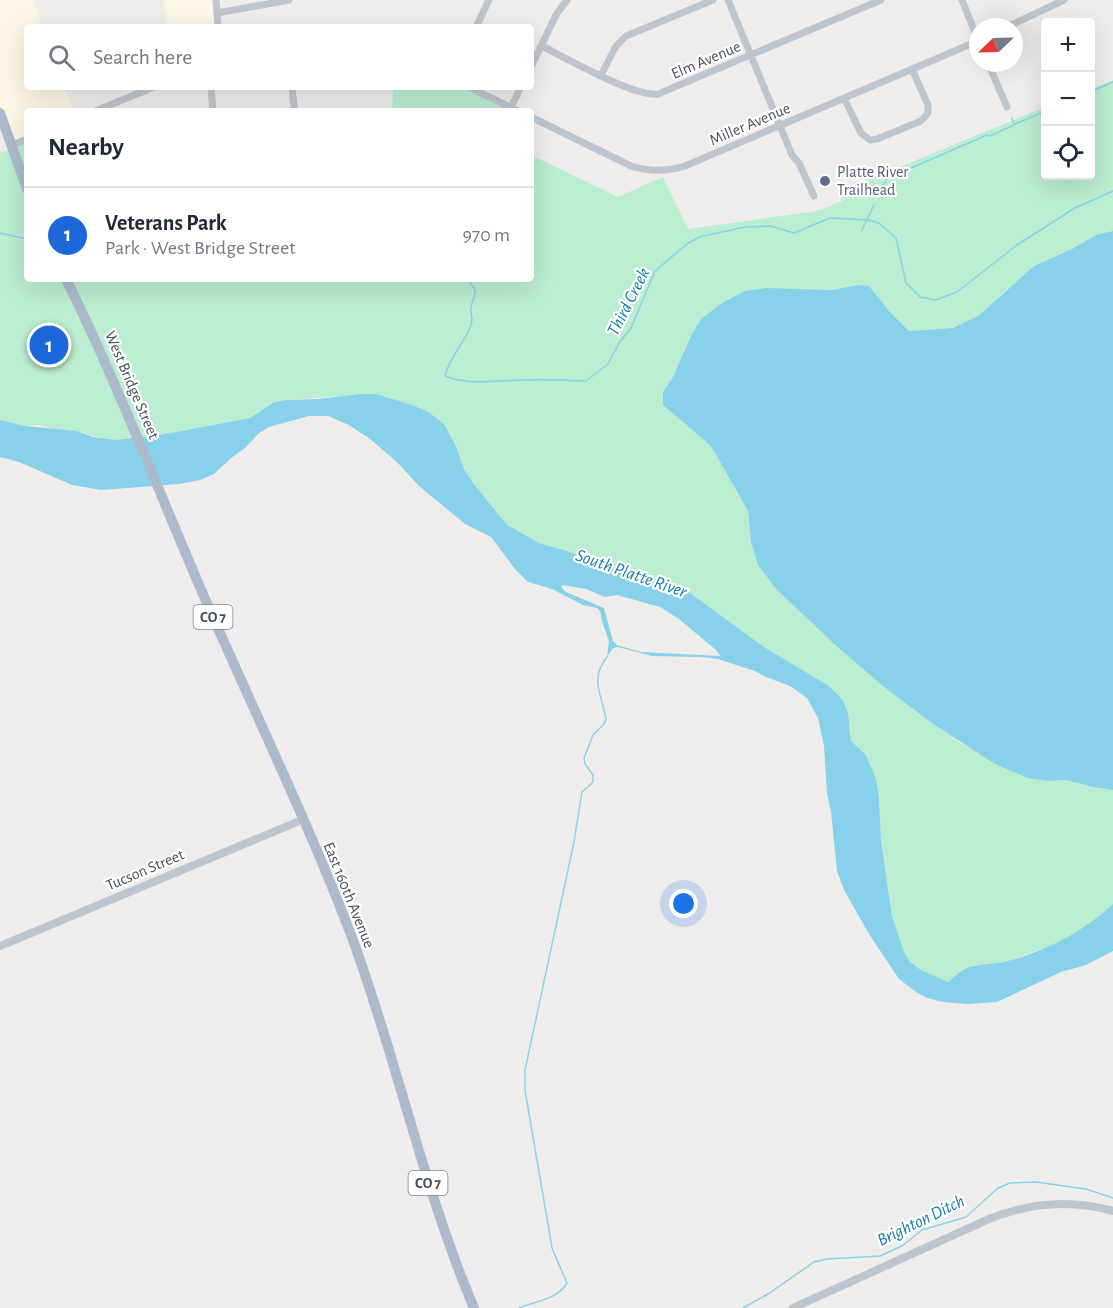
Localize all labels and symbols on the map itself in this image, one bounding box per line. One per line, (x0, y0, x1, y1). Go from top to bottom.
north arrow (969, 18, 1023, 72)
street label: Elm Avenue (669, 38, 743, 82)
street label: Miller Avenue (707, 100, 793, 148)
place label: Platte River Trailhead (837, 164, 909, 198)
marker: Platte River Trailhead (818, 174, 832, 188)
water label: Third Creek (604, 265, 654, 339)
pin: 1 (29, 322, 68, 368)
street label: West Bridge Street (102, 329, 162, 441)
water label: South Platte River (573, 547, 690, 602)
road number: CO 7 (194, 605, 232, 629)
street label: East 160th Avenue (320, 840, 378, 950)
street label: Tucson Street (104, 846, 186, 894)
your location (669, 889, 698, 918)
road number: CO 7 (408, 1171, 448, 1195)
water label: Brighton Ditch (875, 1192, 967, 1250)

